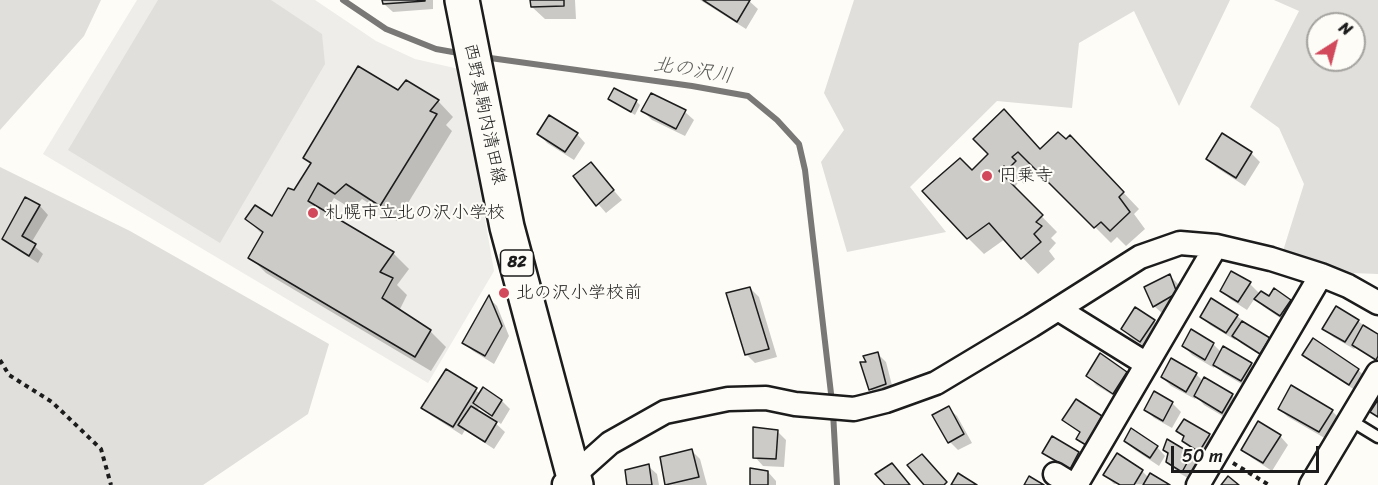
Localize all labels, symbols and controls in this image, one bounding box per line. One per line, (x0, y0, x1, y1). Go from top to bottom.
north arrow (1306, 12, 1366, 72)
text: N (1333, 14, 1359, 44)
street label: 西野真駒内清田線 (458, 41, 510, 187)
water label: 北の沢川 (652, 53, 734, 89)
place label: 円乗寺 (999, 165, 1053, 187)
marker: 円乗寺 (980, 169, 994, 183)
place label: 札幌市立北の沢小学校 (325, 202, 505, 224)
marker: 札幌市立北の沢小学校 (306, 206, 320, 220)
road number: 82 (500, 250, 534, 276)
place label: 北の沢小学校前 (516, 282, 642, 304)
marker: 北の沢小学校前 (497, 286, 511, 300)
scale bar (1174, 434, 1322, 472)
text: 50 m (1182, 440, 1223, 472)

